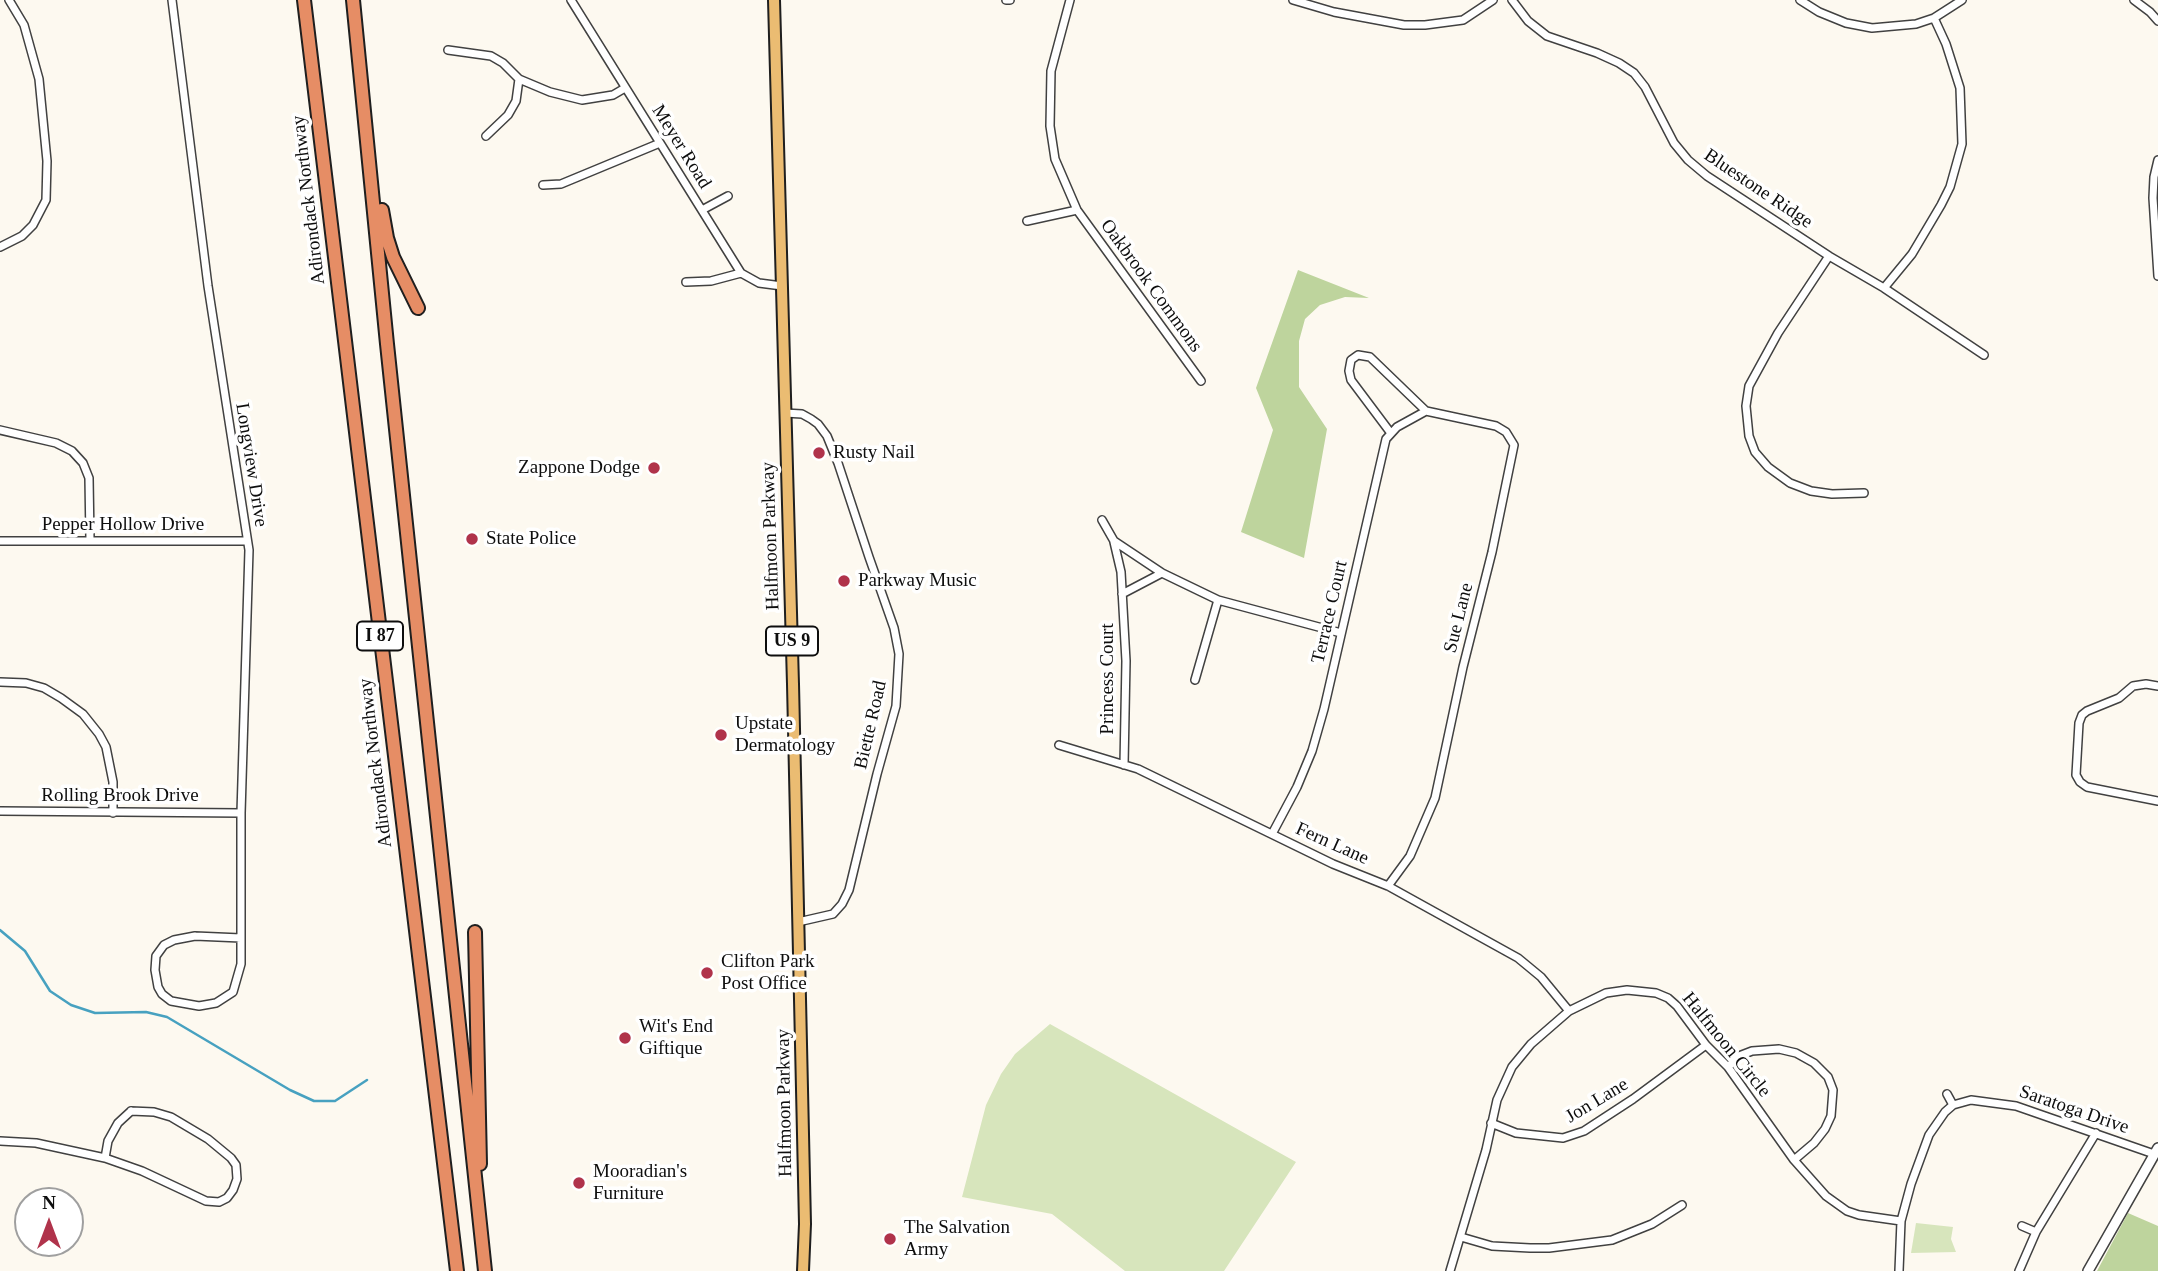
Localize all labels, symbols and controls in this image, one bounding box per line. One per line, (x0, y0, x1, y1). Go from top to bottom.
street label: Meyer Road (646, 101, 716, 193)
street label: Adirondack Northway (287, 114, 331, 286)
street label: Bluestone Ridge (1699, 144, 1817, 234)
street label: Oakbrook Commons (1095, 215, 1207, 357)
street label: Longview Drive (230, 401, 272, 529)
place label: Rusty Nail (833, 442, 915, 464)
marker: Rusty Nail (811, 445, 827, 461)
place label: Zappone Dodge (518, 457, 640, 479)
marker: Zappone Dodge (646, 460, 662, 476)
street label: Halfmoon Parkway (757, 462, 785, 610)
street label: Pepper Hollow Drive (42, 514, 204, 536)
place label: State Police (486, 528, 576, 550)
marker: State Police (464, 531, 480, 547)
street label: Terrace Court (1307, 558, 1353, 666)
place label: Parkway Music (858, 570, 977, 592)
marker: Parkway Music (836, 573, 852, 589)
street label: Sue Lane (1439, 581, 1479, 655)
road number: I 87 (357, 622, 403, 650)
street label: Princess Court (1097, 623, 1119, 735)
road number: US 9 (766, 626, 818, 656)
street label: Adirondack Northway (354, 677, 398, 849)
street label: Biette Road (850, 678, 892, 772)
place label: Upstate Dermatology (735, 713, 835, 757)
marker: Upstate Dermatology (713, 727, 729, 743)
street label: Rolling Brook Drive (41, 785, 199, 807)
street label: Fern Lane (1292, 818, 1372, 870)
place label: Clifton Park Post Office (721, 951, 814, 995)
marker: Clifton Park Post Office (699, 965, 715, 981)
street label: Halfmoon Circle (1677, 988, 1775, 1102)
place label: Wit's End Giftique (639, 1016, 713, 1060)
street label: Halfmoon Parkway (772, 1029, 798, 1177)
marker: Wit's End Giftique (617, 1030, 633, 1046)
street label: Jon Lane (1562, 1073, 1632, 1129)
street label: Saratoga Drive (2016, 1081, 2132, 1139)
place label: Mooradian's Furniture (593, 1161, 687, 1205)
marker: Mooradian's Furniture (571, 1175, 587, 1191)
north arrow (14, 1187, 84, 1257)
text: N (42, 1192, 56, 1213)
place label: The Salvation Army (904, 1217, 1010, 1261)
marker: The Salvation Army (882, 1231, 898, 1247)

